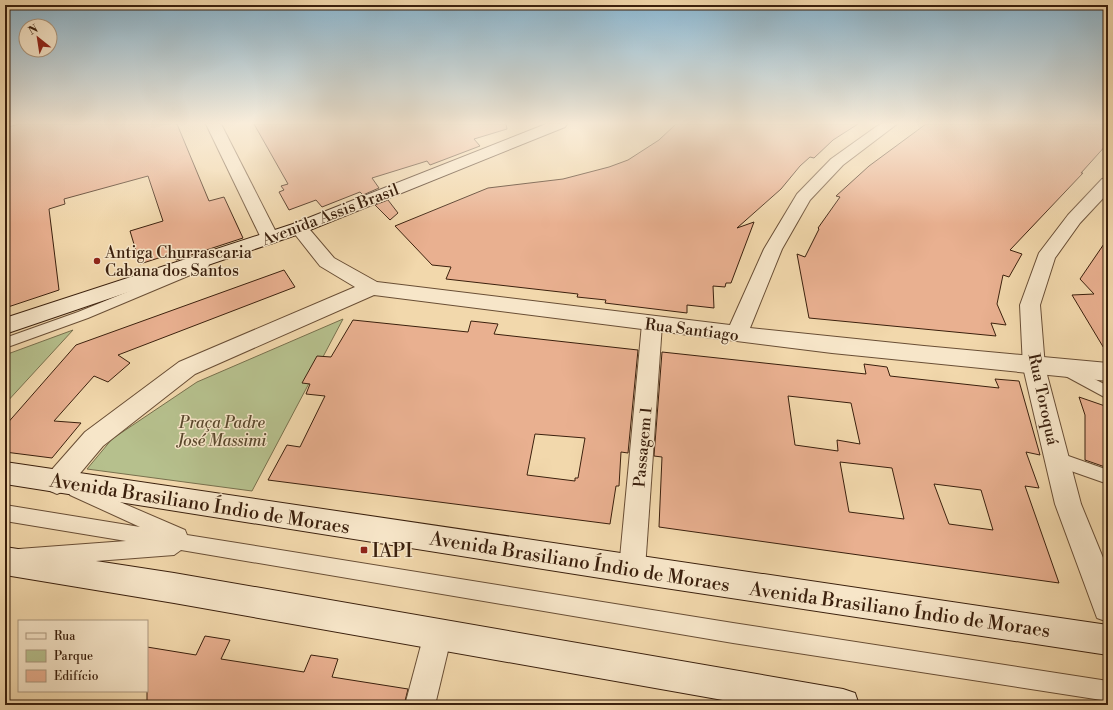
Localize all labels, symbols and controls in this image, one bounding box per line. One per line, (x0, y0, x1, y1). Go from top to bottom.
north arrow (18, 18, 58, 58)
text: N (26, 22, 41, 38)
street label: Avenida Assis Brasil (258, 180, 402, 251)
place label: Antiga Churrascaria Cabana dos Santos (104, 243, 253, 281)
marker: Antiga Churrascaria Cabana dos Santos (92, 256, 102, 266)
street label: Rua Santiago (644, 314, 740, 346)
street label: Rua Toroquá (1024, 352, 1063, 448)
street label: Passagem 1 (630, 406, 656, 488)
park label: Praça Padre José Massimi (176, 413, 266, 451)
street label: Avenida Brasiliano Índio de Moraes (47, 467, 352, 540)
street label: Avenida Brasiliano Índio de Moraes (427, 525, 732, 598)
place label: IAPI (372, 539, 412, 563)
marker: IAPI (359, 545, 369, 555)
street label: Avenida Brasiliano Índio de Moraes (747, 576, 1052, 643)
legend (18, 620, 148, 692)
text: Rua (54, 629, 76, 644)
text: Parque (54, 649, 93, 664)
text: Edifício (54, 669, 99, 684)

